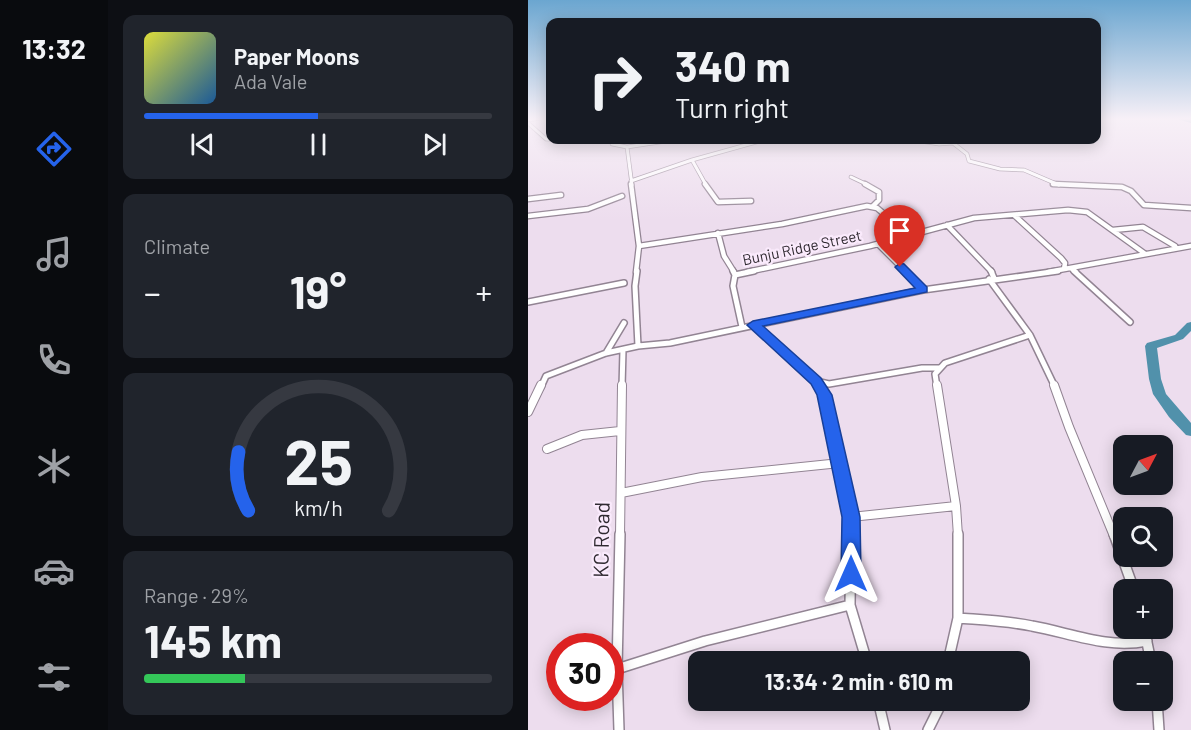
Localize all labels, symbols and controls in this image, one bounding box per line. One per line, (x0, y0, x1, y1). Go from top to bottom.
text: 13:32 (22, 32, 86, 64)
text: 340 m (675, 40, 791, 90)
icon: right (576, 42, 654, 120)
text: Paper Moons (234, 43, 359, 69)
text: Ada Vale (234, 69, 307, 93)
text: Turn right (675, 91, 789, 123)
icon: directions (33, 128, 75, 170)
icon: previous (186, 128, 219, 161)
icon: pause (302, 128, 335, 161)
icon: next (418, 128, 451, 161)
pin (874, 205, 925, 267)
icon: arrive (883, 214, 916, 247)
street label: Bunju Ridge Street (741, 226, 863, 268)
icon: music (33, 233, 75, 275)
text: Climate (144, 234, 210, 258)
text: 19° (290, 264, 346, 318)
text: − (144, 272, 161, 312)
text: + (476, 272, 492, 312)
icon: phone (33, 339, 75, 381)
text: 25 (284, 424, 352, 498)
north arrow (1113, 435, 1173, 495)
map controls (1113, 435, 1173, 711)
icon: climate (33, 445, 75, 487)
text: km/h (294, 496, 342, 521)
street label: KC Road (587, 502, 614, 578)
button: search (1113, 507, 1173, 567)
position arrow (819, 542, 883, 606)
icon: car (33, 550, 75, 592)
button: + (1113, 579, 1173, 639)
text: Range · 29% (144, 583, 249, 607)
text: 145 km (144, 613, 282, 667)
speed limit sign: 30 (546, 633, 624, 711)
button: − (1113, 651, 1173, 711)
icon: filters (33, 656, 75, 698)
text: 13:34 · 2 min · 610 m (765, 668, 953, 694)

